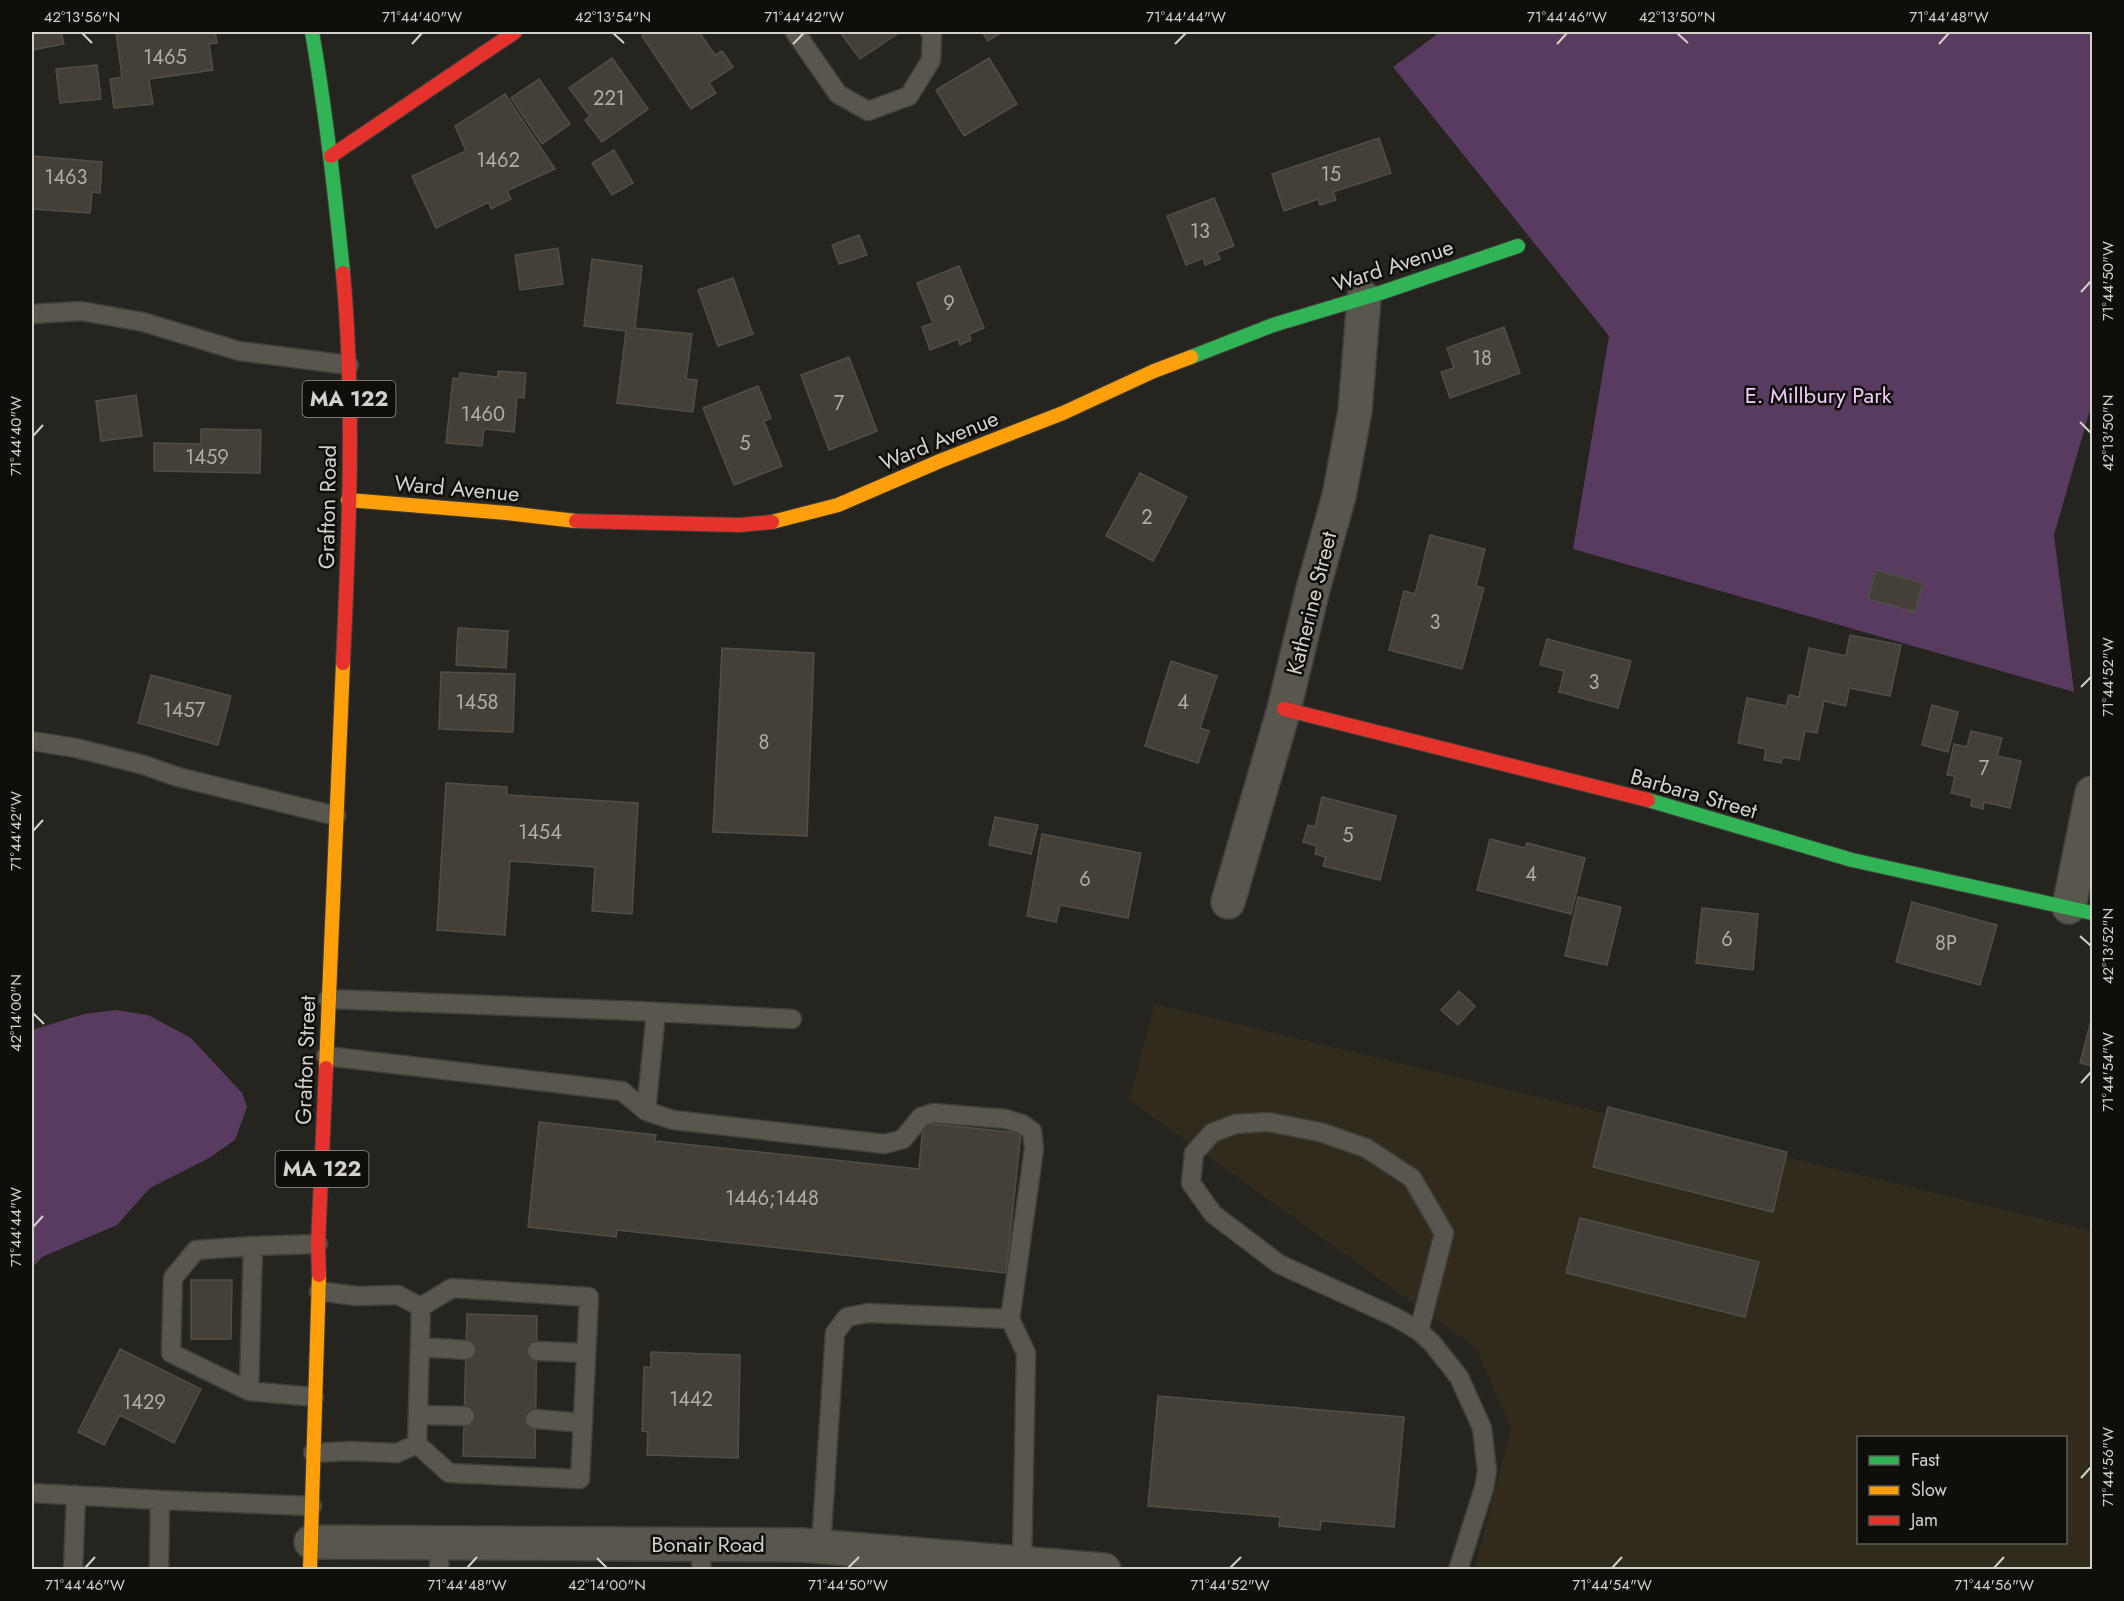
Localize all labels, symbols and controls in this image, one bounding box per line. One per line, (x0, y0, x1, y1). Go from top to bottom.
text: 42°13'56"N (44, 6, 120, 28)
text: 71°44'40"W (382, 6, 462, 28)
text: 42°13'54"N (575, 6, 651, 28)
text: 71°44'42"W (764, 6, 844, 28)
text: 71°44'44"W (1146, 6, 1226, 28)
text: 71°44'46"W (1527, 6, 1607, 28)
text: 42°13'50"N (1639, 6, 1715, 28)
text: 71°44'48"W (1909, 6, 1989, 28)
house number: 1465 (143, 43, 187, 72)
house number: 221 (593, 84, 625, 113)
house number: 1462 (476, 146, 520, 175)
house number: 15 (1321, 160, 1341, 189)
house number: 1463 (44, 163, 88, 192)
house number: 13 (1190, 217, 1210, 246)
street label: Ward Avenue (1328, 230, 1458, 300)
text: 71°44'50"W (2097, 241, 2119, 321)
house number: 9 (943, 289, 955, 318)
house number: 18 (1472, 344, 1492, 373)
park label: E. Millbury Park (1745, 379, 1892, 411)
road number: MA 122 (302, 381, 395, 417)
house number: 7 (834, 389, 845, 418)
text: 42°13'50"N (2097, 395, 2119, 471)
text: 71°44'40"W (5, 396, 27, 476)
house number: 1460 (461, 400, 505, 429)
street label: Ward Avenue (875, 402, 1003, 478)
house number: 5 (739, 429, 751, 458)
house number: 1459 (185, 443, 229, 472)
street label: Grafton Road (310, 445, 344, 569)
street label: Ward Avenue (393, 467, 521, 509)
house number: 2 (1141, 503, 1153, 532)
street label: Katherine Street (1278, 527, 1344, 678)
house number: 3 (1430, 608, 1441, 637)
text: 71°44'52"W (2097, 637, 2119, 717)
house number: 3 (1589, 668, 1600, 697)
house number: 1458 (456, 688, 498, 717)
house number: 4 (1177, 688, 1189, 717)
house number: 1457 (163, 696, 206, 725)
house number: 8 (759, 728, 769, 757)
house number: 7 (1979, 754, 1990, 783)
street label: Barbara Street (1627, 760, 1762, 827)
text: 71°44'42"W (5, 791, 27, 871)
house number: 1454 (518, 818, 562, 847)
house number: 5 (1342, 821, 1354, 850)
house number: 4 (1525, 860, 1537, 889)
house number: 6 (1079, 865, 1091, 894)
text: 42°13'52"N (2097, 908, 2119, 984)
house number: 6 (1721, 925, 1733, 954)
house number: 8P (1935, 929, 1957, 958)
text: 42°14'00"N (5, 974, 27, 1052)
street label: Grafton Street (287, 994, 323, 1125)
text: 71°44'54"W (2097, 1032, 2119, 1112)
road number: MA 122 (276, 1151, 368, 1187)
house number: 1446;1448 (725, 1184, 819, 1213)
text: 71°44'44"W (5, 1187, 27, 1267)
house number: 1442 (669, 1385, 713, 1414)
house number: 1429 (122, 1388, 166, 1417)
text: 71°44'56"W (2097, 1427, 2119, 1507)
legend (1857, 1436, 2067, 1544)
text: Fast (1911, 1447, 1940, 1473)
text: Slow (1911, 1477, 1948, 1503)
text: Jam (1909, 1507, 1938, 1533)
street label: Bonair Road (651, 1528, 765, 1560)
text: 71°44'46"W (45, 1574, 125, 1596)
text: 71°44'48"W (427, 1574, 507, 1596)
text: 42°14'00"N (568, 1574, 646, 1596)
text: 71°44'50"W (808, 1574, 888, 1596)
text: 71°44'52"W (1190, 1574, 1270, 1596)
text: 71°44'54"W (1572, 1574, 1652, 1596)
text: 71°44'56"W (1954, 1574, 2034, 1596)

